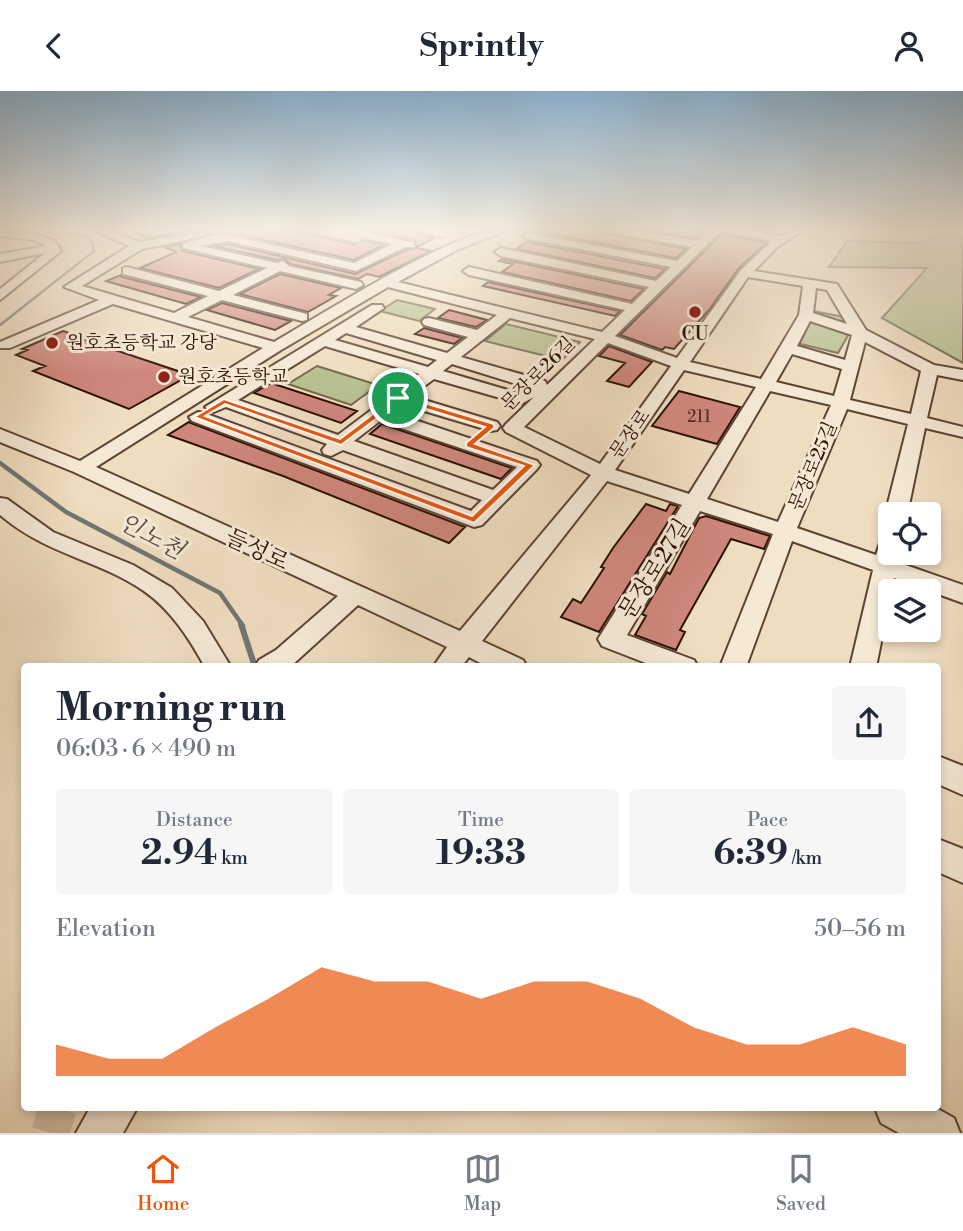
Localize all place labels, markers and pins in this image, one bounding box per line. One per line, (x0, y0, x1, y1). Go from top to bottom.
marker: CU (687, 304, 703, 320)
place label: CU (681, 322, 709, 346)
place label: 원호초등학교 강당 (66, 331, 217, 355)
marker: 원호초등학교 강당 (44, 335, 60, 351)
place label: 원호초등학교 (178, 365, 288, 389)
pin (368, 368, 428, 428)
marker: 원호초등학교 (156, 369, 172, 385)

